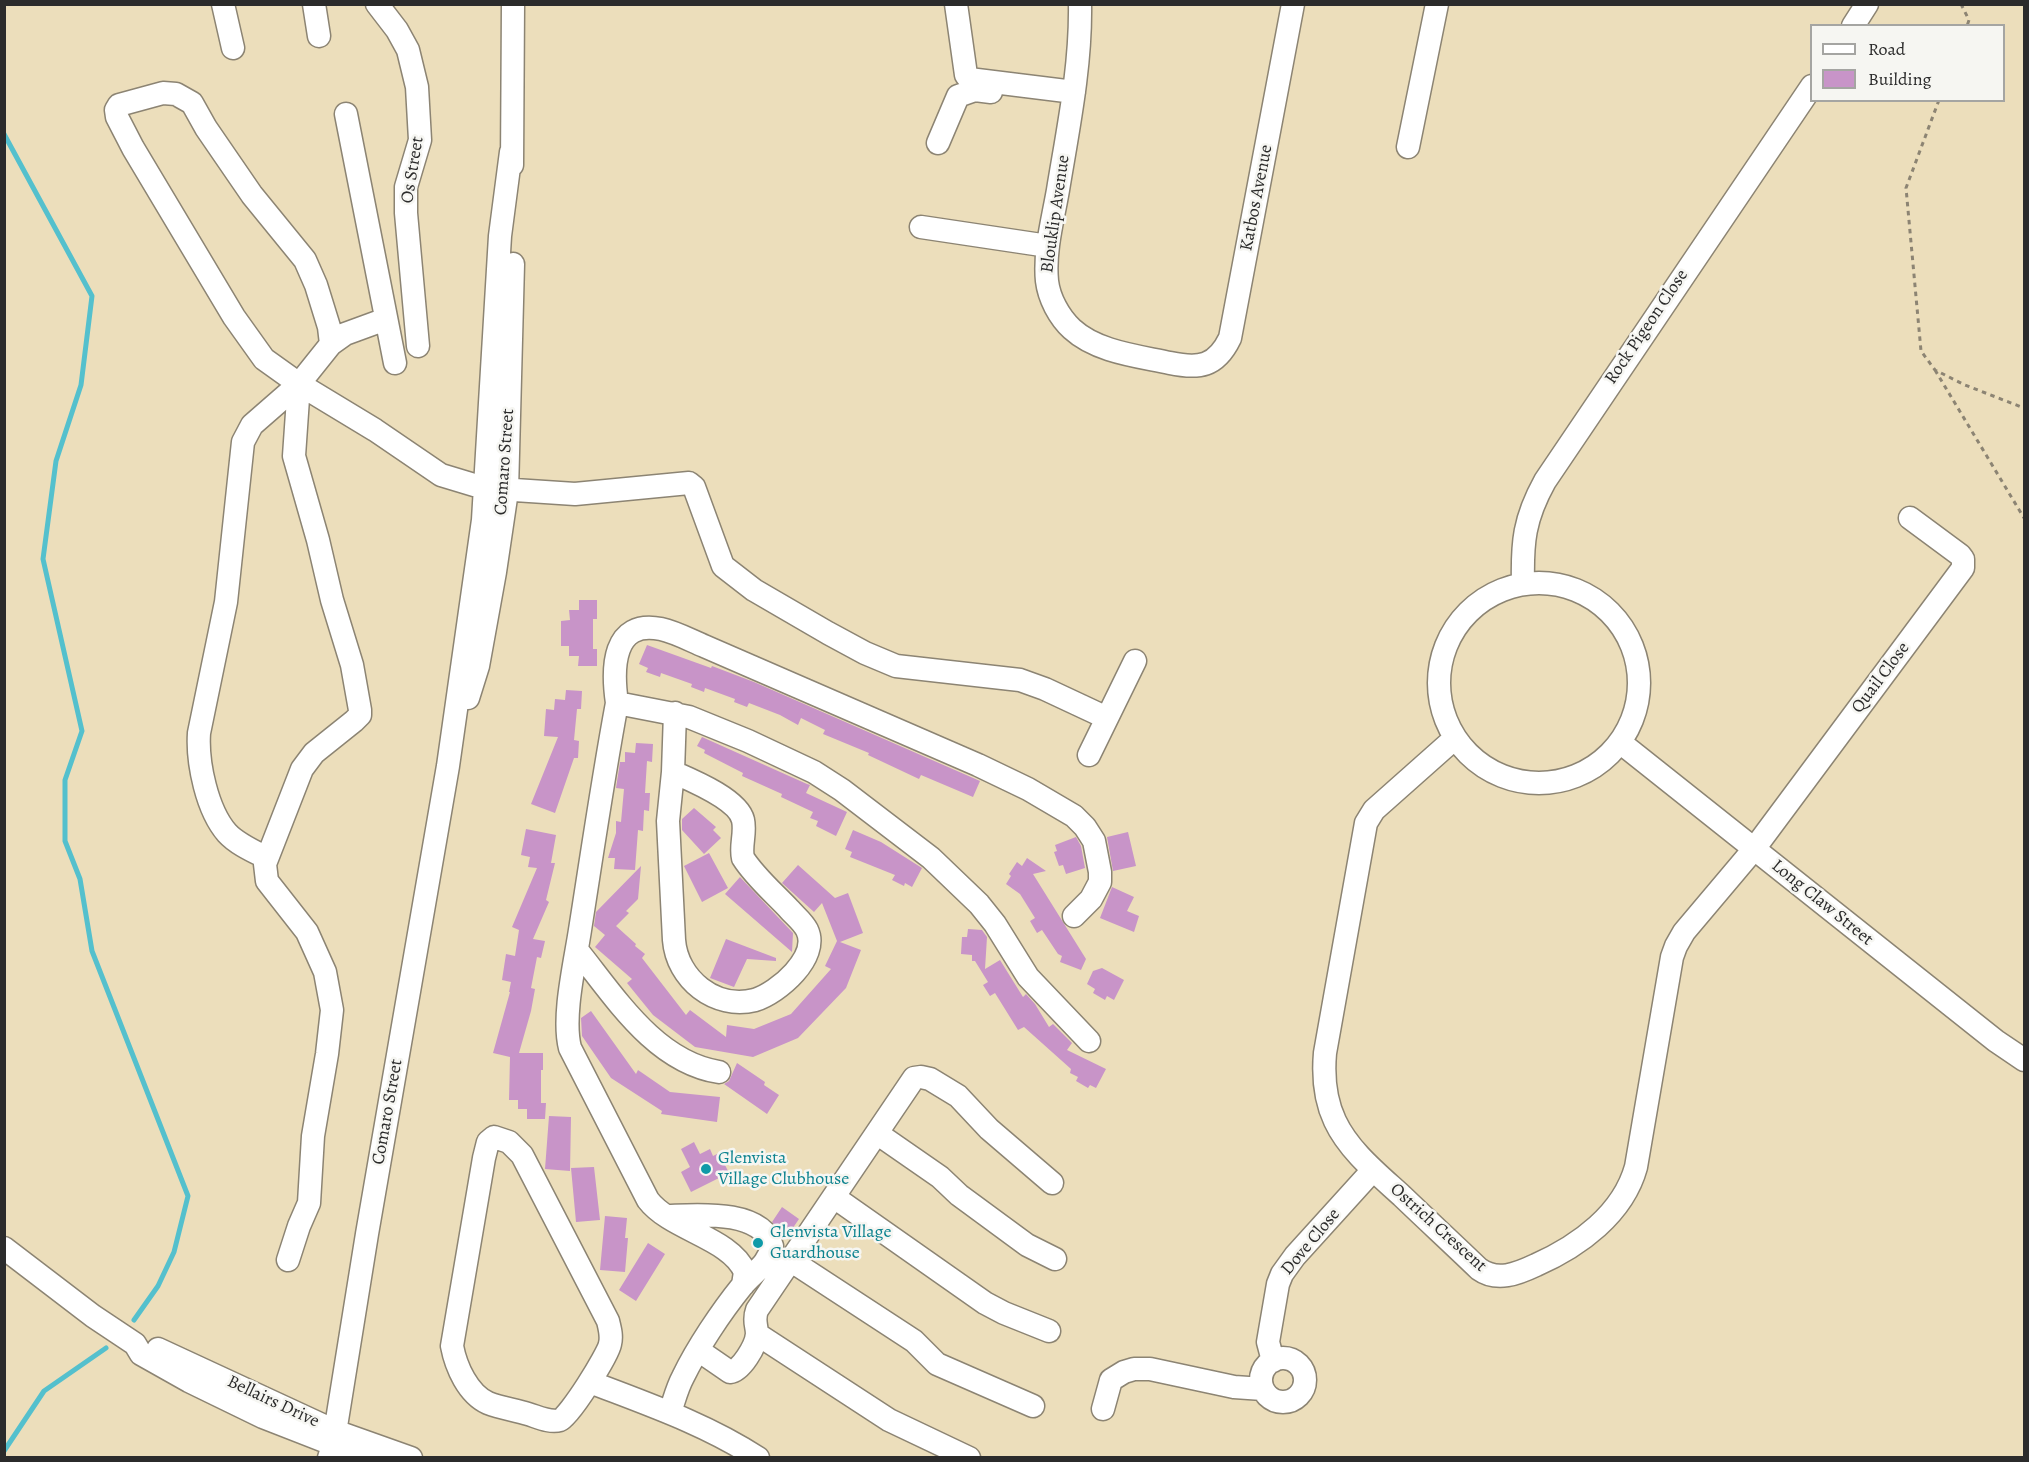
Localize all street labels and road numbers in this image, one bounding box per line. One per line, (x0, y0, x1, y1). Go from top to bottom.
street label: Os Street (397, 135, 429, 205)
street label: Katbos Avenue (1236, 143, 1278, 253)
street label: Blouklip Avenue (1037, 154, 1075, 274)
street label: Rock Pigeon Close (1601, 266, 1693, 388)
street label: Comaro Street (491, 408, 519, 516)
street label: Quail Close (1847, 638, 1915, 718)
street label: Long Claw Street (1767, 855, 1877, 951)
street label: Comaro Street (368, 1058, 408, 1166)
street label: Ostrich Crescent (1385, 1179, 1491, 1277)
street label: Dove Close (1277, 1204, 1345, 1280)
street label: Bellairs Drive (224, 1371, 322, 1433)

